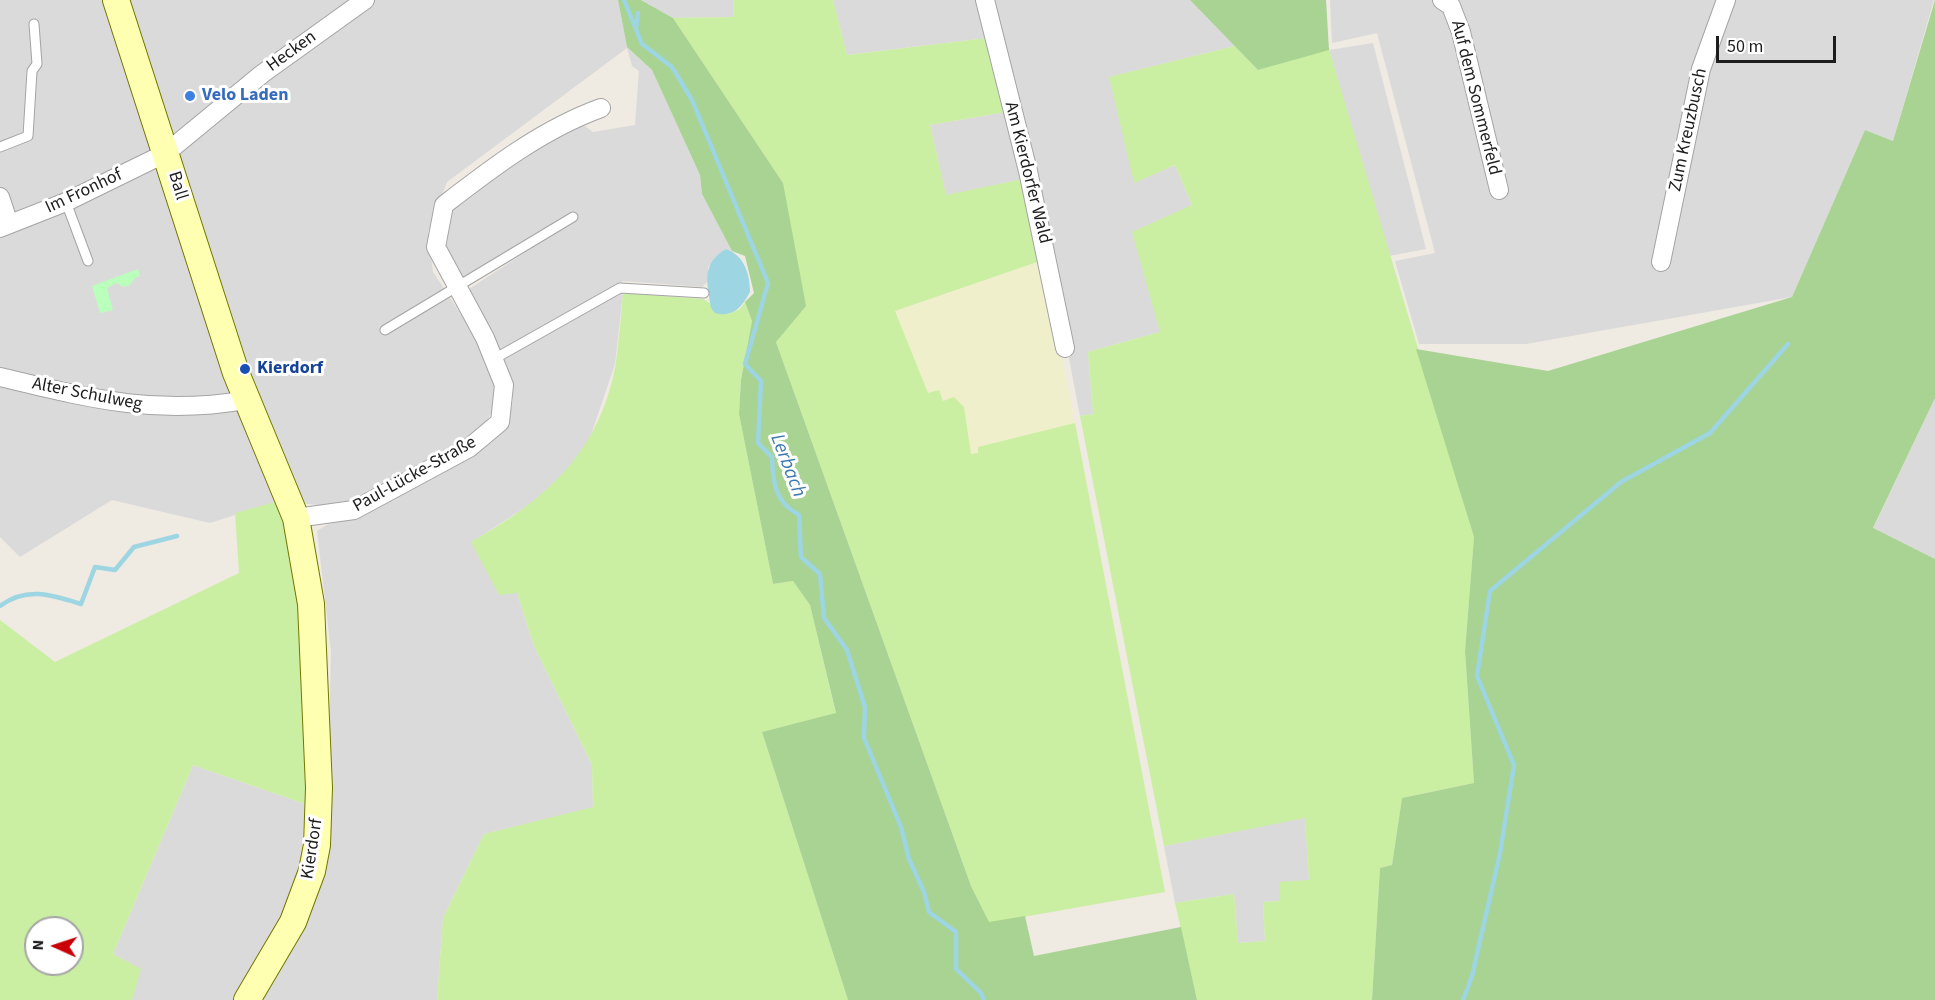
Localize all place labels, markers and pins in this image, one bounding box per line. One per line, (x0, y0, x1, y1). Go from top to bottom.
place label: Velo Laden (202, 85, 288, 107)
marker: Velo Laden (183, 89, 197, 103)
place label: Kierdorf (257, 358, 323, 380)
marker: Kierdorf (238, 362, 252, 376)

